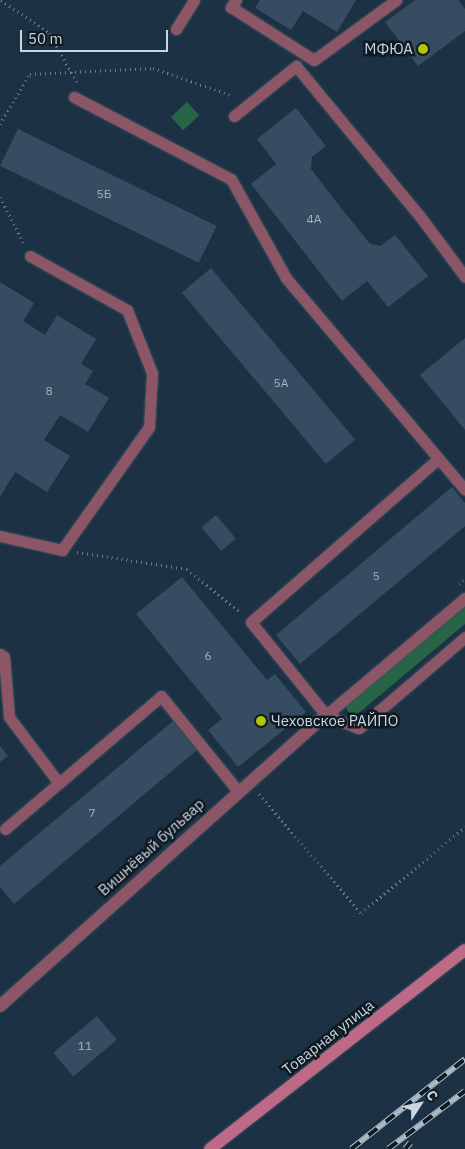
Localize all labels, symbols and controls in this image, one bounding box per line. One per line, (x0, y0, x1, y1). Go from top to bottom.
scale bar (22, 20, 170, 52)
text: 50 m (28, 29, 63, 48)
place label: МФЮА (364, 40, 413, 58)
marker: МФЮА (417, 43, 429, 55)
house number: 5Б (97, 187, 111, 201)
house number: 4А (307, 212, 321, 226)
house number: 5А (274, 376, 288, 390)
house number: 8 (45, 384, 53, 398)
house number: 5 (372, 569, 380, 583)
house number: 6 (204, 649, 212, 663)
place label: Чеховское РАЙПО (271, 712, 398, 730)
marker: Чеховское РАЙПО (255, 715, 267, 727)
street label: Вишнёвый бульвар (94, 795, 208, 899)
house number: 7 (88, 806, 96, 820)
street label: Товарная улица (279, 996, 377, 1078)
house number: 11 (78, 1039, 92, 1053)
north arrow (395, 1079, 445, 1129)
text: С (422, 1086, 442, 1104)

